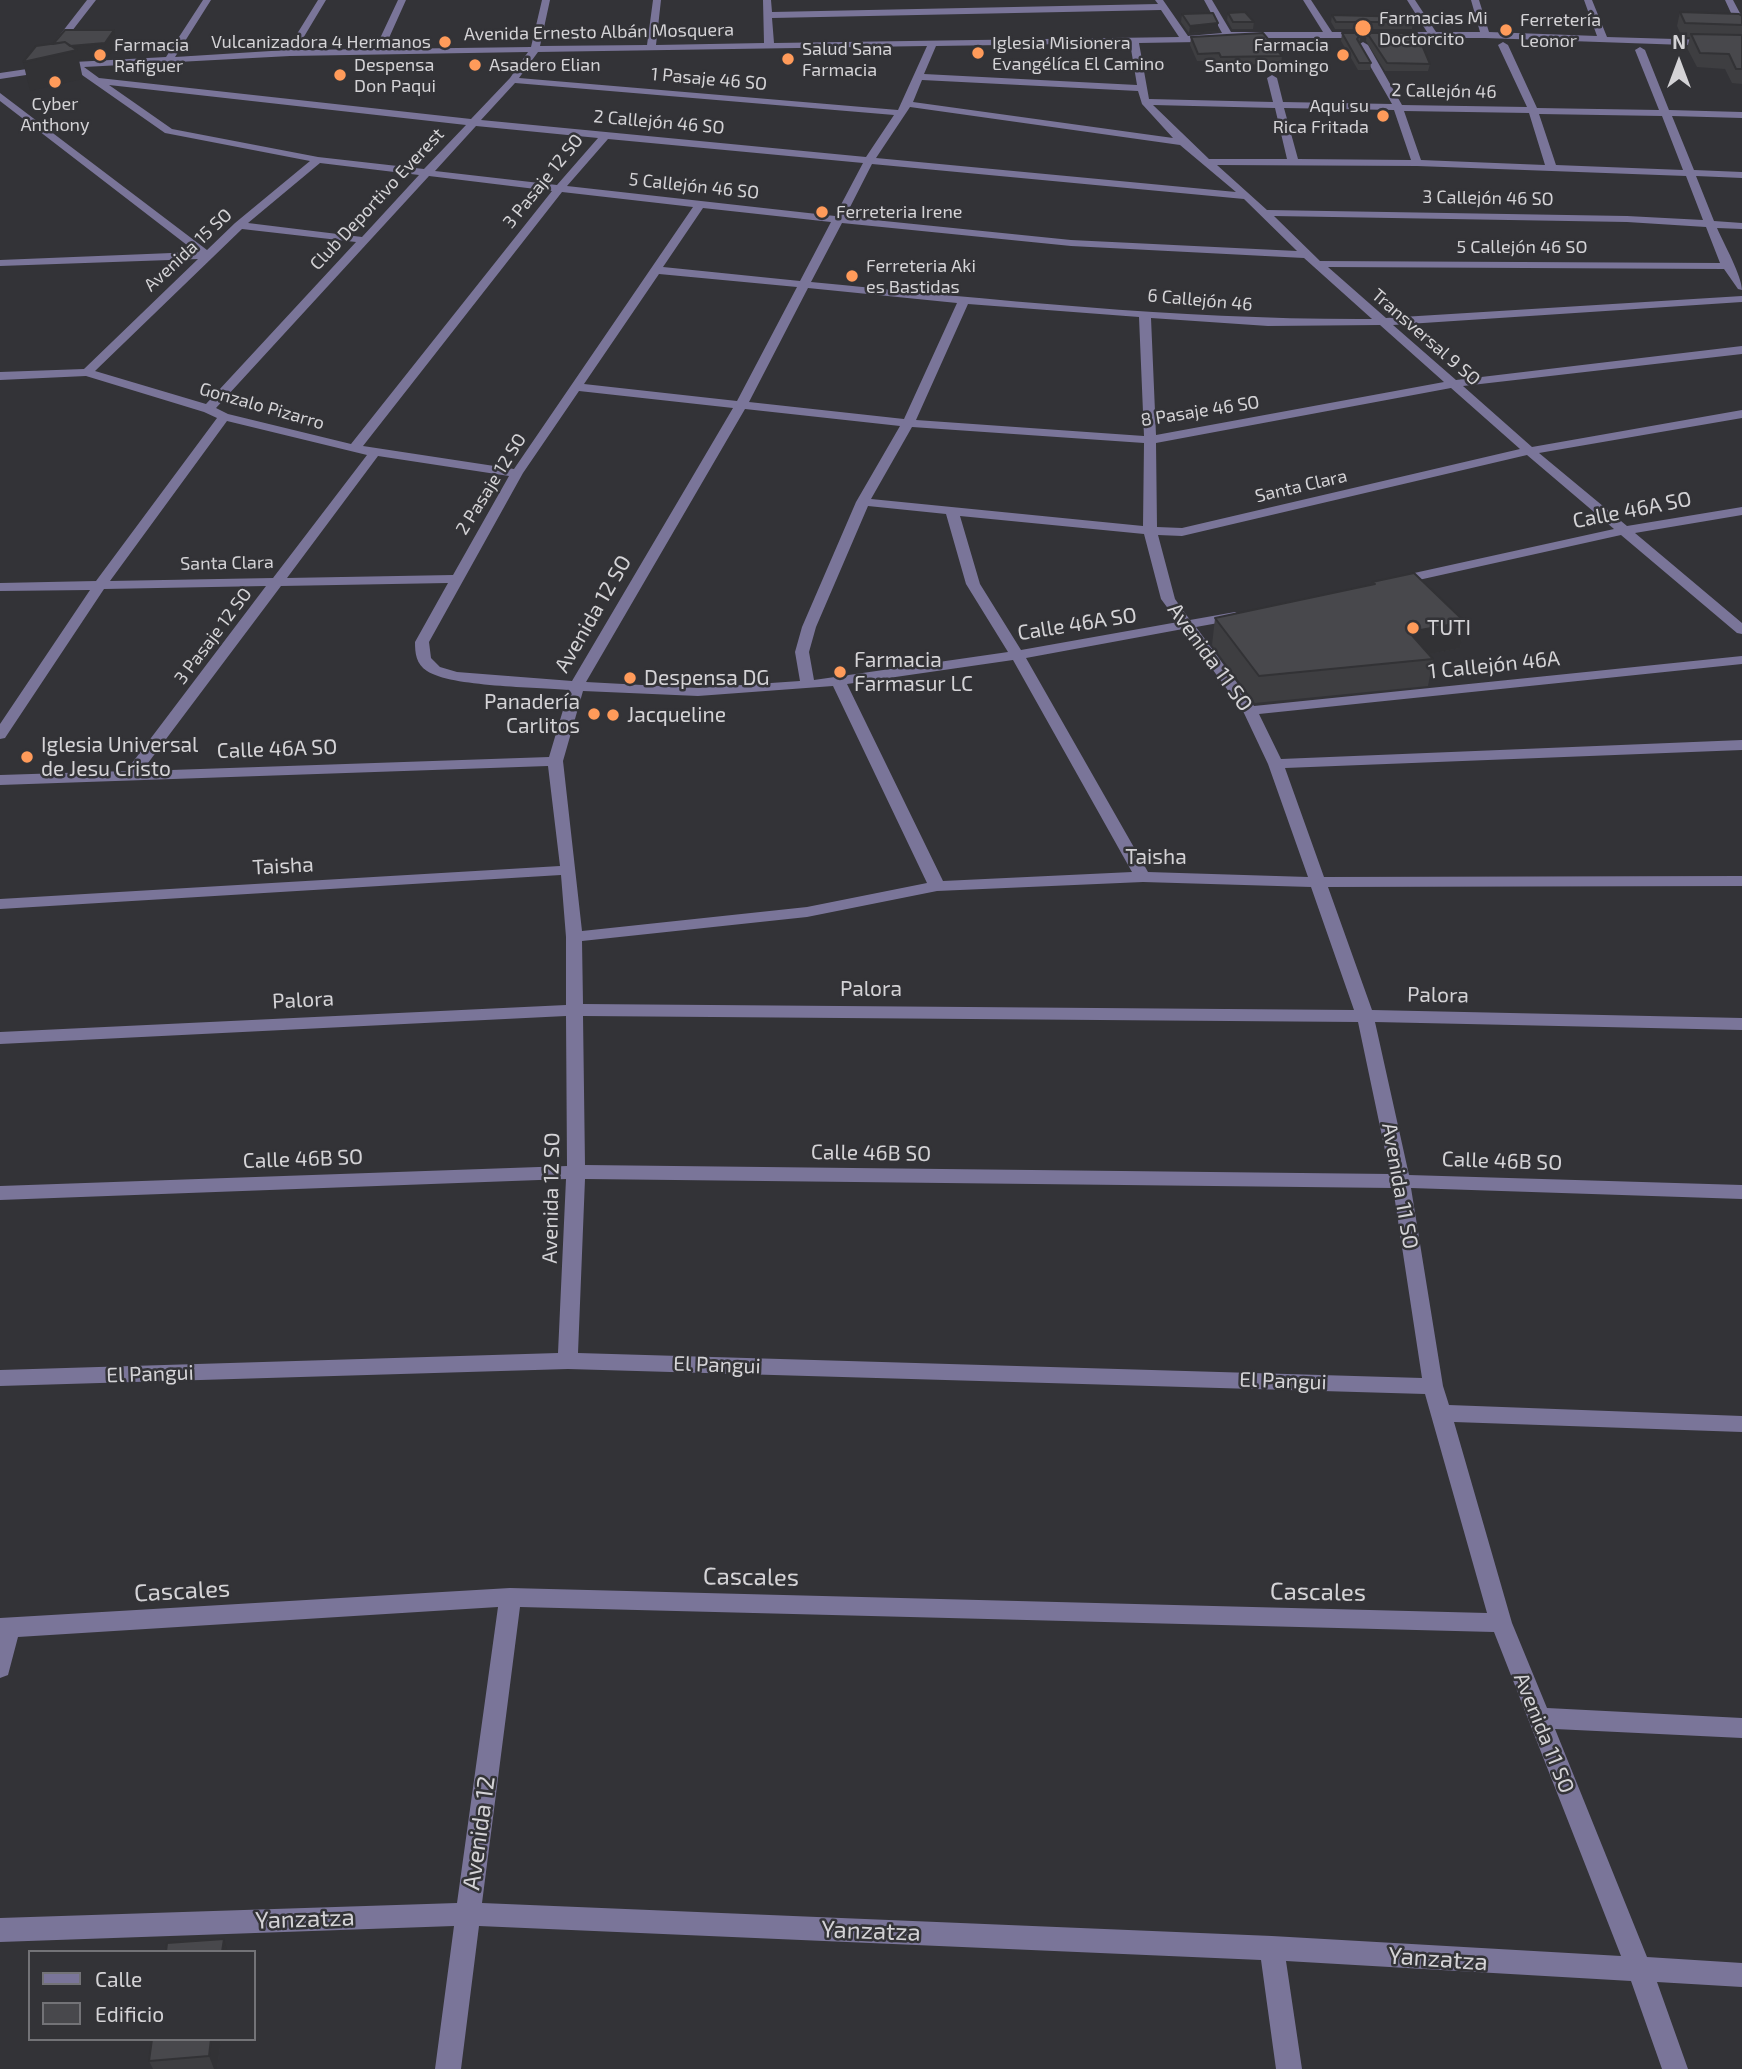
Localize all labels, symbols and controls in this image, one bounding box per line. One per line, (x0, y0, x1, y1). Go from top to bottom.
place label: Farmacias Mi Doctorcito (1379, 7, 1488, 50)
place label: Ferretería Leonor (1520, 9, 1601, 52)
marker: Farmacias Mi Doctorcito (1353, 18, 1373, 38)
street label: Avenida Ernesto Albán Mosquera (464, 19, 734, 45)
marker: Ferretería Leonor (1498, 22, 1514, 38)
north arrow (1644, 28, 1714, 98)
text: N (1672, 30, 1686, 53)
place label: Vulcanizadora 4 Hermanos (211, 31, 431, 53)
place label: Iglesia Misionera Evangélíca El Camino (992, 32, 1165, 74)
place label: Farmacia Rafiguer (114, 34, 189, 76)
marker: Vulcanizadora 4 Hermanos (437, 34, 453, 50)
place label: Farmacia Santo Domingo (1204, 34, 1329, 76)
place label: Salud Sana Farmacia (802, 38, 892, 80)
marker: Iglesia Misionera Evangélíca El Camino (970, 45, 986, 61)
marker: Farmacia Rafiguer (92, 47, 108, 63)
marker: Farmacia Santo Domingo (1335, 47, 1351, 63)
marker: Salud Sana Farmacia (780, 51, 796, 67)
place label: Despensa Don Paqui (354, 54, 436, 96)
place label: Asadero Elian (489, 54, 601, 76)
marker: Asadero Elian (467, 57, 483, 73)
street label: 1 Pasaje 46 SO (650, 63, 768, 95)
marker: Despensa Don Paqui (332, 67, 348, 83)
marker: Cyber Anthony (47, 74, 63, 90)
street label: 2 Callejón 46 (1391, 79, 1497, 103)
place label: Cyber Anthony (20, 93, 90, 136)
place label: Aqui su Rica Fritada (1273, 95, 1369, 138)
street label: 2 Callejón 46 SO (593, 106, 725, 138)
marker: Aqui su Rica Fritada (1375, 108, 1391, 124)
street label: Club Deportivo Everest (306, 123, 448, 275)
street label: 3 Pasaje 12 SO (498, 129, 588, 233)
street label: 5 Callejón 46 SO (628, 168, 760, 204)
street label: 3 Callejón 46 SO (1422, 186, 1554, 210)
place label: Ferreteria Irene (836, 201, 963, 223)
street label: Avenida 15 SO (140, 204, 236, 296)
marker: Ferreteria Irene (814, 204, 830, 220)
street label: 5 Callejón 46 SO (1457, 236, 1587, 258)
place label: Ferreteria Aki es Bastidas (866, 255, 976, 298)
marker: Ferreteria Aki es Bastidas (844, 268, 860, 284)
street label: Transversal 9 SO (1367, 284, 1485, 390)
street label: 6 Callejón 46 (1147, 285, 1253, 315)
street label: Gonzalo Pizarro (197, 378, 327, 434)
street label: 8 Pasaje 46 SO (1139, 391, 1261, 431)
street label: 2 Pasaje 12 SO (451, 429, 531, 539)
street label: Santa Clara (1253, 465, 1349, 507)
street label: Calle 46A SO (1570, 486, 1694, 534)
street label: Santa Clara (180, 551, 274, 575)
street label: Avenida 12 SO (549, 551, 637, 677)
street label: 3 Pasaje 12 SO (170, 584, 256, 688)
street label: Avenida 11 SO (1162, 598, 1258, 716)
street label: Calle 46A SO (1016, 602, 1138, 646)
place label: TUTI (1427, 615, 1471, 641)
marker: TUTI (1405, 620, 1421, 636)
street label: 1 Callejón 46A (1427, 646, 1561, 684)
place label: Farmacia Farmasur LC (854, 647, 973, 697)
marker: Farmacia Farmasur LC (832, 664, 848, 680)
place label: Despensa DG (644, 665, 770, 691)
marker: Despensa DG (622, 670, 638, 686)
place label: Panadería Carlitos (484, 689, 580, 739)
place label: Jacqueline (627, 702, 726, 728)
marker: Panadería Carlitos (586, 706, 602, 722)
marker: Jacqueline (605, 707, 621, 723)
place label: Iglesia Universal de Jesu Cristo (41, 732, 198, 782)
street label: Calle 46A SO (216, 734, 338, 764)
marker: Iglesia Universal de Jesu Cristo (19, 749, 35, 765)
street label: Taisha (1125, 844, 1187, 870)
street label: Taisha (252, 852, 314, 880)
street label: Palora (840, 976, 902, 1002)
street label: Palora (1407, 982, 1469, 1008)
street label: Palora (271, 986, 335, 1014)
street label: Avenida 11 SO (1376, 1121, 1424, 1251)
street label: Avenida 12 SO (537, 1132, 565, 1264)
street label: Calle 46B SO (811, 1139, 931, 1167)
street label: Calle 46B SO (242, 1144, 364, 1174)
street label: Calle 46B SO (1441, 1146, 1563, 1176)
street label: El Pangui (673, 1351, 761, 1379)
street label: El Pangui (106, 1360, 194, 1388)
street label: El Pangui (1239, 1367, 1327, 1395)
street label: Cascales (703, 1562, 799, 1592)
street label: Cascales (133, 1574, 231, 1608)
street label: Cascales (1270, 1577, 1366, 1607)
street label: Avenida 11 SO (1508, 1669, 1580, 1797)
street label: Avenida 12 (457, 1774, 501, 1892)
street label: Yanzatza (255, 1903, 355, 1935)
street label: Yanzatza (821, 1915, 921, 1947)
street label: Yanzatza (1387, 1941, 1489, 1977)
legend (28, 1950, 256, 2041)
text: Calle (95, 1966, 142, 1991)
text: Edificio (95, 2001, 164, 2026)

